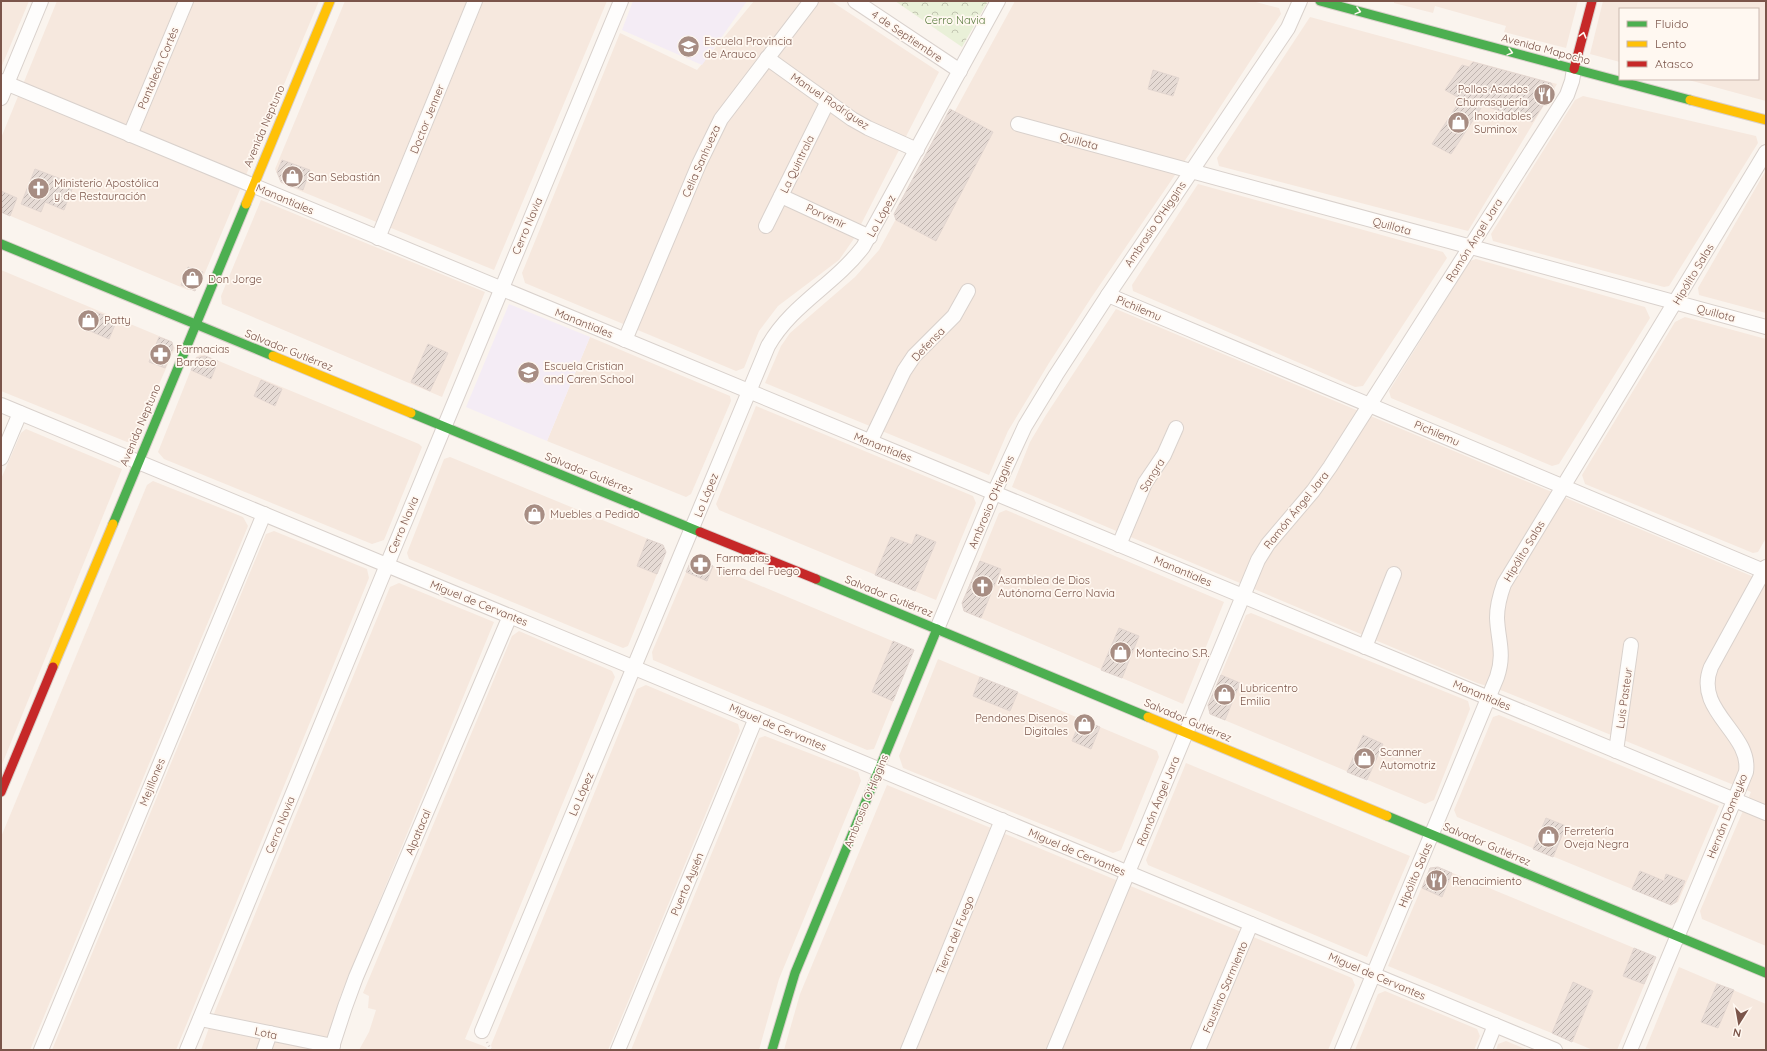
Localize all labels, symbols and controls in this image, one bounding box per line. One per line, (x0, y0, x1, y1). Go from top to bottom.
one-way arrow (1354, 6, 1361, 15)
street label: 4 de Septiembre (869, 7, 945, 65)
legend (1619, 8, 1759, 80)
park label: Cerro Navia (925, 13, 985, 27)
text: Fluido (1655, 16, 1688, 31)
street label: Pantaleón Cortés (134, 25, 182, 111)
street label: Avenida Mapocho (1500, 30, 1592, 68)
one-way arrow (1578, 32, 1586, 38)
school or university icon: Escuela Provincia de Arauco (676, 34, 702, 60)
place label: Escuela Provincia de Arauco (704, 34, 792, 61)
text: Lento (1655, 36, 1686, 51)
one-way arrow (1507, 47, 1514, 56)
text: Atasco (1655, 56, 1693, 71)
street label: Manuel Rodríguez (788, 70, 872, 132)
street label: Doctor Jenner (407, 82, 448, 156)
place label: Pollos Asados Churrasquería (1456, 82, 1528, 109)
restaurant icon: Pollos Asados Churrasquería (1531, 82, 1557, 108)
street label: Avenida Neptuno (240, 83, 288, 169)
shop icon: Inoxidables Suminox (1446, 109, 1472, 135)
place label: Inoxidables Suminox (1474, 109, 1531, 136)
street label: Celia Sanhueza (679, 123, 723, 199)
street label: Quillota (1058, 129, 1100, 153)
street label: La Quintrala (777, 133, 817, 195)
shop icon: San Sebastián (280, 164, 306, 190)
place label: San Sebastián (308, 170, 380, 184)
church icon: Ministerio Apostólica y de Restauración (25, 176, 51, 202)
place label: Ministerio Apostólica y de Restauración (54, 176, 159, 203)
street label: Ambrosio O'Higgins (1121, 179, 1189, 269)
street label: Manantiales (254, 181, 316, 217)
street label: Lo López (864, 192, 898, 240)
street label: Cerro Navia (509, 195, 545, 257)
street label: Ramón Ángel Jara (1443, 196, 1505, 284)
street label: Porvenir (804, 201, 849, 232)
street label: Quillota (1371, 214, 1413, 238)
street label: Hipólito Salas (1669, 241, 1717, 307)
shop icon: Don Jorge (179, 266, 205, 292)
place label: Don Jorge (208, 272, 262, 286)
street label: Pichilemu (1114, 292, 1164, 324)
street label: Quillota (1695, 301, 1737, 325)
street label: Manantiales (553, 305, 615, 341)
shop icon: Patty (76, 307, 102, 333)
place label: Patty (104, 313, 131, 327)
street label: Defensa (908, 324, 948, 364)
street label: Salvador Gutiérrez (243, 326, 335, 374)
pharmacy icon: Farmacias Barroso (148, 342, 174, 368)
place label: Farmacias Barroso (176, 342, 229, 369)
school or university icon: Escuela Cristian and Caren School (515, 359, 541, 385)
place label: Escuela Cristian and Caren School (544, 359, 634, 386)
street label: Avenida Neptuno (116, 382, 164, 468)
street label: Pichilemu (1412, 417, 1462, 449)
street label: Manantiales (852, 429, 914, 465)
street label: Salvador Gutiérrez (543, 449, 635, 497)
street label: Ambrosio O'Higgins (965, 453, 1017, 551)
street label: Sangra (1136, 456, 1168, 494)
street label: Ramón Ángel Jara (1260, 468, 1332, 552)
street label: Lo López (691, 471, 721, 519)
street label: Cerro Navia (385, 494, 421, 556)
shop icon: Muebles a Pedido (521, 501, 547, 527)
place label: Muebles a Pedido (550, 507, 640, 521)
street label: Hipólito Salas (1500, 518, 1548, 584)
pharmacy icon: Farmacias Tierra del Fuego (688, 551, 714, 577)
place label: Farmacias Tierra del Fuego (716, 551, 800, 578)
street label: Manantiales (1152, 553, 1214, 589)
street label: Salvador Gutiérrez (843, 572, 935, 620)
church icon: Asamblea de Dios Autónoma Cerro Navia (969, 573, 995, 599)
place label: Asamblea de Dios Autónoma Cerro Navia (998, 573, 1115, 600)
street label: Miguel de Cervantes (428, 577, 530, 629)
shop icon: Montecino S.R. (1107, 640, 1133, 666)
place label: Montecino S.R. (1136, 646, 1210, 660)
street label: Luis Pasteur (1613, 666, 1635, 729)
street label: Manantiales (1451, 677, 1513, 713)
shop icon: Lubricentro Emilia (1211, 681, 1237, 707)
place label: Lubricentro Emilia (1240, 681, 1298, 708)
street label: Salvador Gutiérrez (1142, 695, 1234, 745)
street label: Miguel de Cervantes (727, 700, 829, 754)
place label: Pendones Disenos Digitales (975, 711, 1068, 738)
shop icon: Pendones Disenos Digitales (1071, 711, 1097, 737)
shop icon: Scanner Automotriz (1352, 745, 1378, 771)
place label: Scanner Automotriz (1380, 745, 1436, 772)
street label: Ambrosio O'Higgins (841, 752, 891, 850)
street label: Ramón Ángel Jara (1134, 754, 1182, 848)
street label: Mejillones (136, 756, 168, 808)
street label: Lo López (566, 770, 596, 818)
street label: Hernán Domeyko (1704, 771, 1751, 860)
street label: Cerro Navia (262, 794, 298, 856)
street label: Alpatacal (402, 807, 434, 857)
street label: Salvador Gutiérrez (1441, 819, 1533, 869)
shop icon: Ferretería Oveja Negra (1536, 824, 1562, 850)
place label: Ferretería Oveja Negra (1564, 824, 1629, 851)
street label: Miguel de Cervantes (1026, 825, 1128, 879)
street label: Hipólito Salas (1395, 841, 1435, 909)
street label: Puerto Aysén (667, 850, 707, 918)
restaurant icon: Renacimiento (1424, 868, 1450, 894)
place label: Renacimiento (1452, 874, 1522, 888)
street label: Tierra del Fuego (933, 893, 977, 976)
street label: Faustino Sarmiento (1199, 939, 1251, 1035)
street label: Miguel de Cervantes (1326, 949, 1428, 1003)
north arrow (1719, 1003, 1759, 1043)
street label: Lota (253, 1024, 279, 1042)
text: N (1732, 1025, 1742, 1040)

